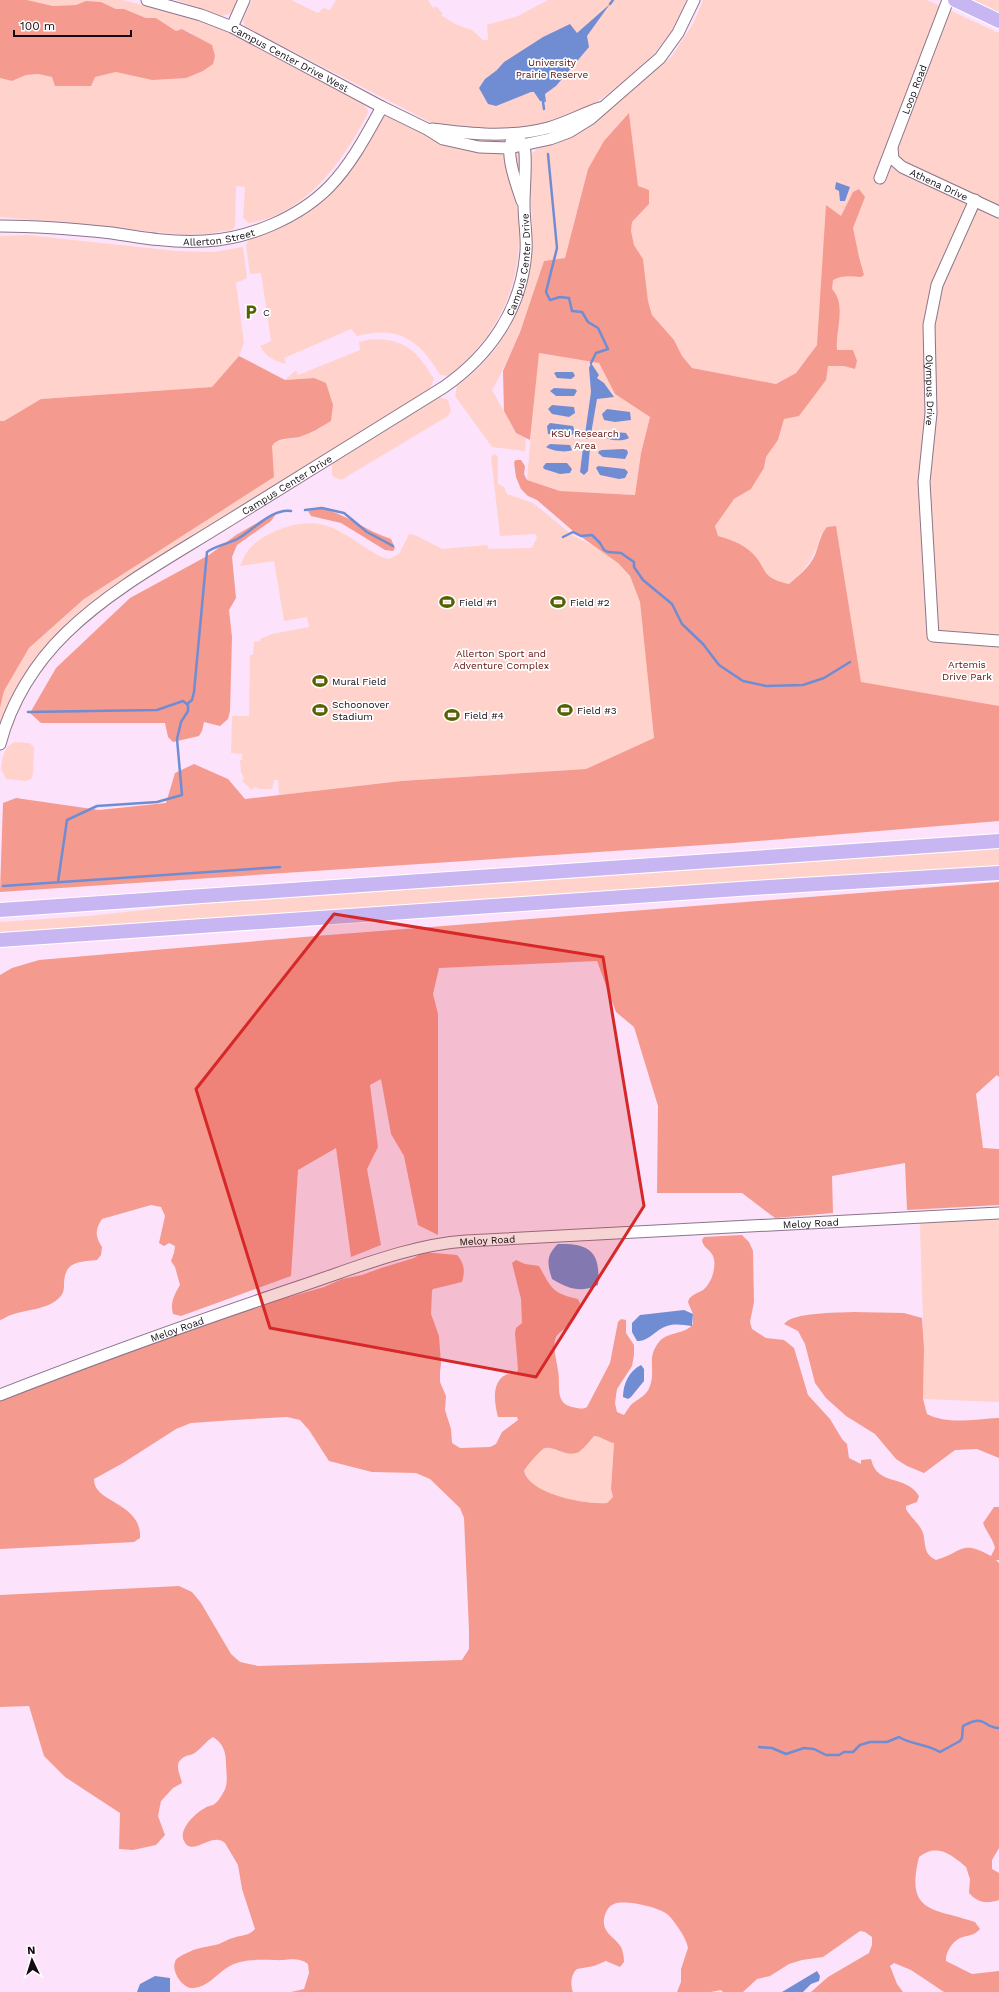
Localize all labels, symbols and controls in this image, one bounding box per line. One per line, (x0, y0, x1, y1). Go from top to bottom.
scale bar (14, 12, 131, 38)
text: 100 m (20, 19, 55, 33)
street label: Campus Center Drive West (229, 22, 351, 95)
park label: University Prairie Reserve (516, 57, 589, 80)
street label: Loop Road (900, 63, 929, 116)
street label: Athena Drive (908, 167, 970, 203)
street label: Campus Center Drive (504, 213, 532, 318)
street label: Allerton Street (183, 226, 257, 247)
parking icon: C (242, 303, 260, 321)
place label: C (263, 307, 270, 318)
street label: Olympus Drive (924, 354, 936, 426)
park label: KSU Research Area (551, 428, 619, 451)
street label: Campus Center Drive (240, 453, 334, 517)
sports icon: Field #1 (438, 593, 456, 611)
sports icon: Field #2 (549, 593, 567, 611)
place label: Field #1 (459, 597, 497, 608)
place label: Field #2 (570, 597, 610, 608)
park label: Allerton Sport and Adventure Complex (453, 648, 549, 671)
park label: Artemis Drive Park (942, 659, 992, 682)
sports icon: Mural Field (311, 672, 329, 690)
place label: Mural Field (332, 676, 386, 687)
place label: Schoonover Stadium (332, 699, 389, 722)
sports icon: Schoonover Stadium (311, 701, 329, 719)
sports icon: Field #3 (556, 701, 574, 719)
place label: Field #3 (577, 705, 617, 716)
sports icon: Field #4 (443, 706, 461, 724)
place label: Field #4 (464, 710, 504, 721)
street label: Meloy Road (783, 1216, 839, 1230)
street label: Meloy Road (459, 1233, 516, 1248)
street label: Meloy Road (149, 1315, 205, 1344)
north arrow (12, 1940, 52, 1980)
text: N (27, 1944, 36, 1957)

